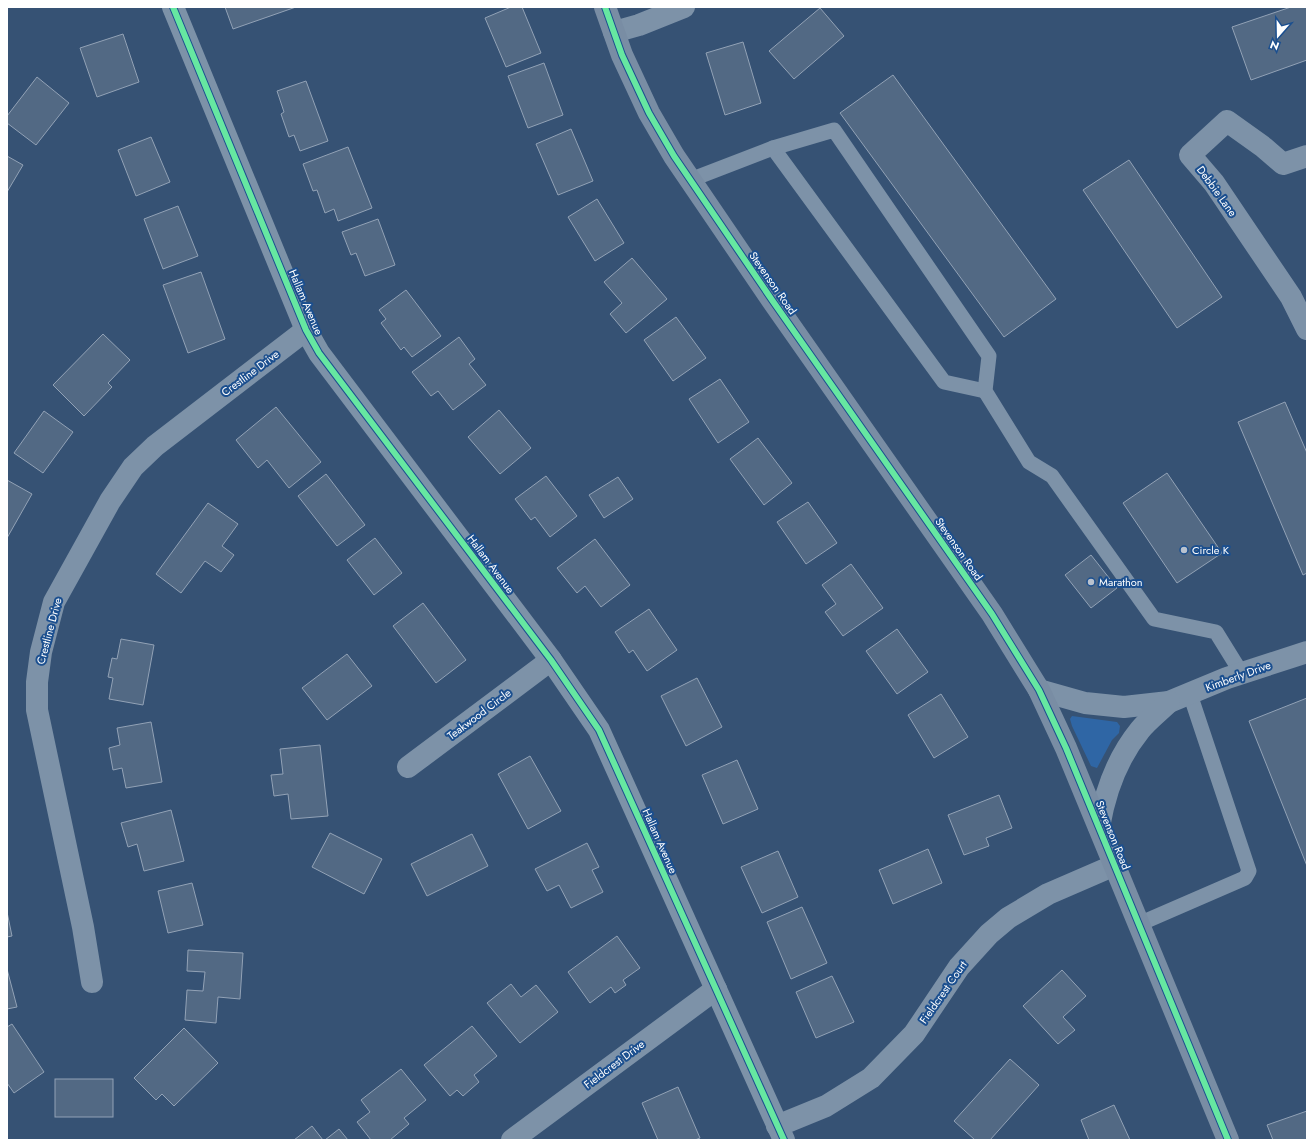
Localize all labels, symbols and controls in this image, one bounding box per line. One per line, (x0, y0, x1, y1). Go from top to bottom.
north arrow (1258, 16, 1298, 56)
text: N (1268, 36, 1281, 54)
street label: Debbie Lane (1193, 162, 1241, 220)
street label: Stevenson Road (745, 248, 801, 318)
street label: Hallam Avenue (285, 267, 327, 337)
street label: Crestline Drive (218, 346, 282, 400)
street label: Stevenson Road (931, 514, 987, 584)
street label: Hallam Avenue (464, 531, 519, 597)
place label: Circle K (1192, 542, 1230, 558)
marker: Circle K (1179, 545, 1189, 555)
place label: Marathon (1099, 574, 1142, 590)
marker: Marathon (1086, 577, 1096, 587)
street label: Crestline Drive (32, 596, 66, 666)
street label: Kimberly Drive (1203, 657, 1273, 695)
street label: Teakwood Circle (444, 684, 515, 743)
street label: Stevenson Road (1092, 798, 1134, 872)
street label: Hallam Avenue (639, 806, 682, 876)
street label: Fieldcrest Court (915, 957, 971, 1027)
street label: Fieldcrest Drive (580, 1036, 648, 1092)

